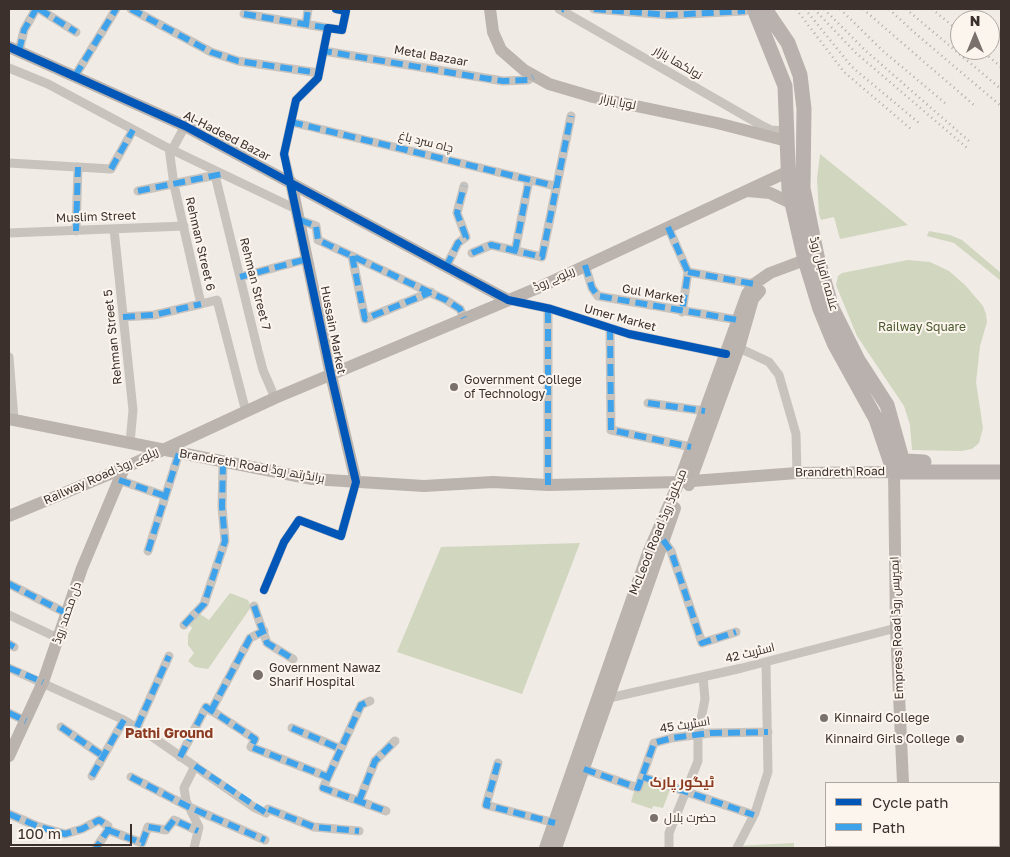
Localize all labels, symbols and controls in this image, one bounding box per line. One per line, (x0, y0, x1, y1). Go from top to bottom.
north arrow (950, 10, 1000, 60)
text: N (970, 12, 980, 29)
street label: Metal Bazaar (393, 42, 469, 70)
street label: نولکھا بازار (651, 43, 705, 83)
street label: لوہا بازار (599, 91, 637, 113)
street label: Al-Hadeed Bazar (181, 108, 273, 164)
street label: چاہ سرد باغ (397, 128, 455, 156)
street label: Rehman Street 6 (182, 196, 218, 292)
street label: Muslim Street (56, 208, 136, 226)
street label: علامہ اقبال روڈ (806, 235, 842, 313)
street label: Rehman Street 7 (237, 236, 273, 332)
street label: ریلوے روڈ (531, 263, 577, 295)
street label: Gul Market (621, 281, 685, 307)
street label: Hussain Market (317, 285, 349, 375)
street label: Rehman Street 5 (101, 289, 125, 385)
street label: Umer Market (582, 301, 658, 335)
park label: Railway Square (878, 320, 966, 334)
place label: Government College of Technology (464, 373, 582, 401)
marker: Government College of Technology (448, 381, 460, 393)
street label: Railway Road ریلوے روڈ (41, 444, 161, 508)
street label: Brandreth Road برانڈرتھ روڈ (178, 446, 326, 486)
street label: Brandreth Road (795, 464, 885, 480)
street label: McLeod Road میکلوڈ روڈ (626, 467, 690, 597)
street label: Empress Road ایمپریس روڈ (887, 556, 907, 700)
street label: دل محمد روڈ (50, 580, 84, 646)
street label: اسٹریٹ 42 (724, 640, 776, 666)
place label: Government Nawaz Sharif Hospital (269, 661, 381, 689)
marker: Government Nawaz Sharif Hospital (251, 668, 265, 682)
place label: Kinnaird College (834, 711, 929, 725)
marker: Kinnaird College (818, 712, 830, 724)
street label: اسٹریٹ 45 (659, 714, 711, 736)
district label: Pathi Ground (125, 726, 213, 742)
place label: Kinnaird Girls College (825, 732, 950, 746)
marker: Kinnaird Girls College (954, 733, 966, 745)
district label: ٹیگور پارک (650, 775, 714, 791)
legend (825, 782, 1000, 847)
text: Cycle path (872, 793, 948, 811)
place label: حضرت بلال (664, 811, 716, 825)
marker: حضرت بلال (648, 812, 660, 824)
scale bar (12, 814, 135, 846)
text: Path (872, 818, 905, 836)
text: 100 m (18, 824, 61, 842)

